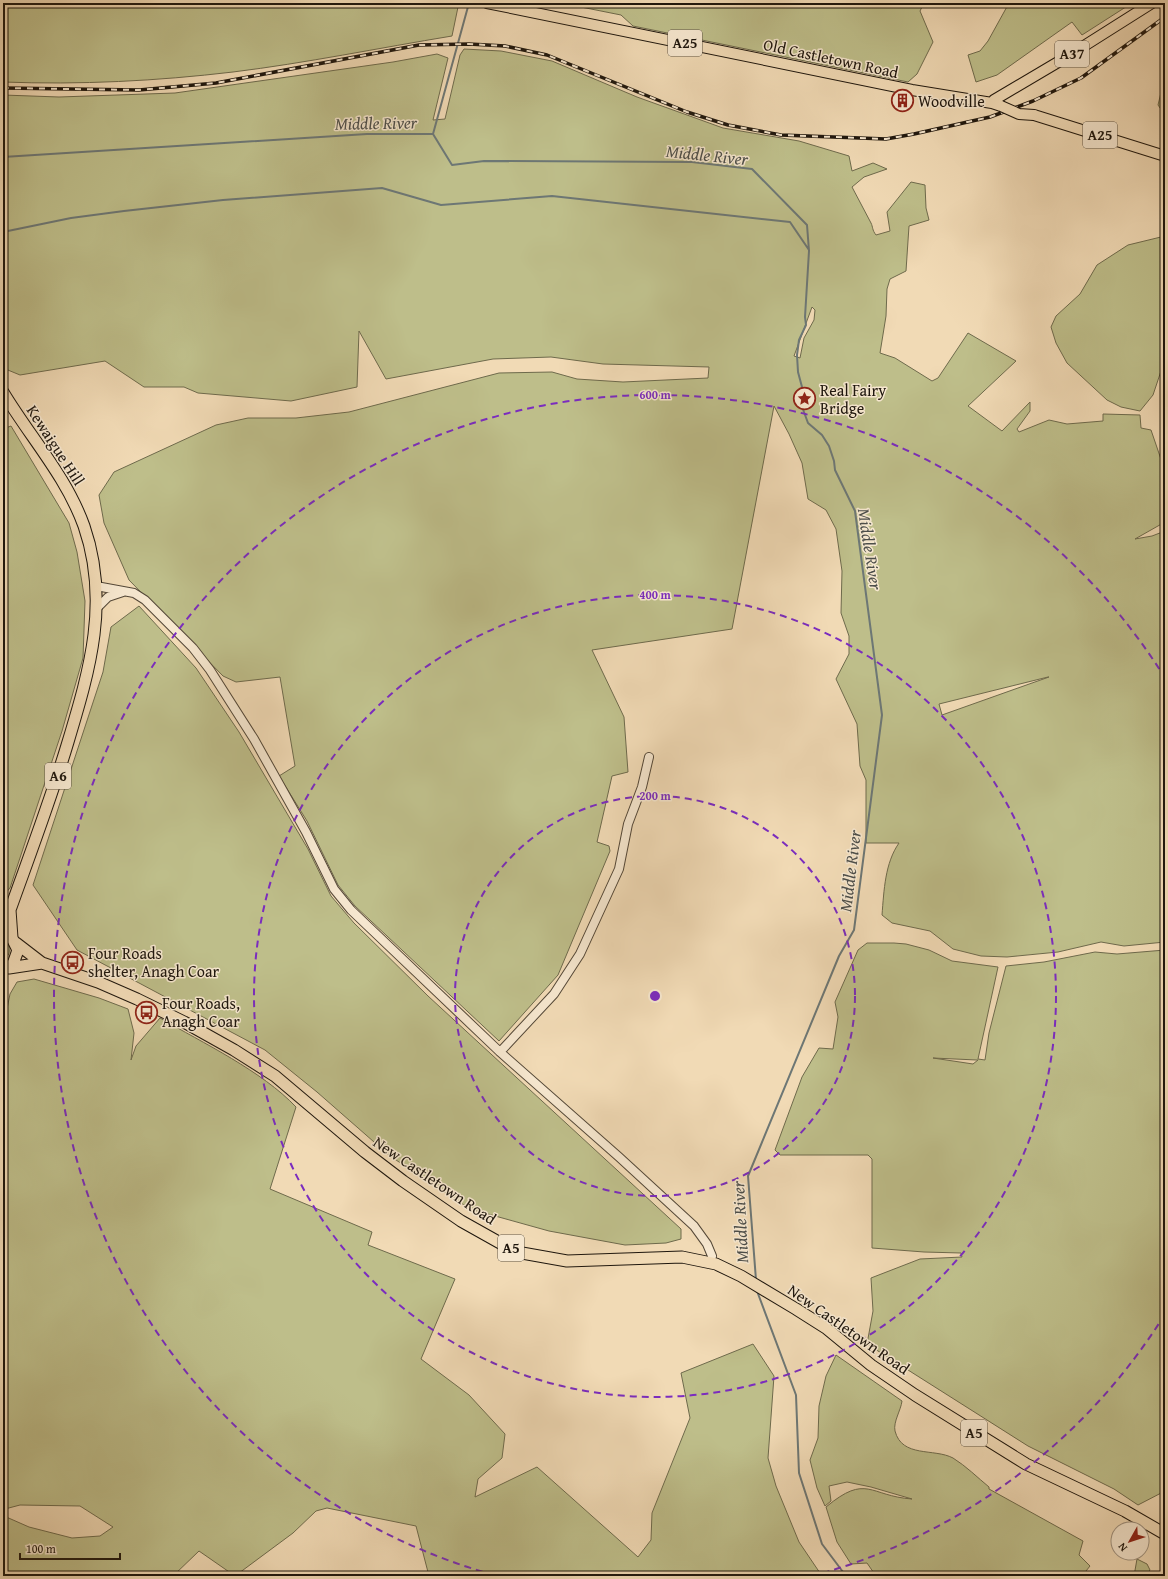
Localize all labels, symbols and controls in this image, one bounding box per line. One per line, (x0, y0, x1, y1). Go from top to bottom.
road number: A25 (668, 30, 702, 56)
street label: Old Castletown Road (761, 32, 901, 84)
road number: A37 (1055, 41, 1089, 67)
building icon: Woodville (889, 88, 915, 114)
place label: Woodville (918, 89, 985, 113)
water label: Middle River (335, 109, 418, 136)
road number: A25 (1083, 122, 1117, 148)
water label: Middle River (665, 138, 750, 171)
place label: Real Fairy Bridge (820, 378, 886, 420)
text: 600 m (639, 386, 672, 403)
place icon: Real Fairy Bridge (791, 386, 817, 412)
street label: Kewaigue Hill (21, 400, 91, 490)
water label: Middle River (852, 506, 889, 592)
text: 400 m (639, 586, 672, 603)
road number: A6 (45, 763, 71, 789)
text: 200 m (639, 787, 672, 804)
water label: Middle River (832, 828, 867, 913)
place label: Four Roads shelter, Anagh Coar (88, 941, 219, 983)
bus stop icon: Four Roads shelter, Anagh Coar (59, 949, 85, 975)
centre of rings (648, 989, 662, 1003)
place label: Four Roads, Anagh Coar (162, 991, 240, 1033)
bus stop icon: Four Roads, Anagh Coar (134, 999, 160, 1025)
street label: New Castletown Road (369, 1130, 502, 1230)
water label: Middle River (725, 1180, 754, 1264)
road number: A5 (498, 1235, 524, 1261)
street label: New Castletown Road (783, 1278, 915, 1380)
road number: A5 (961, 1420, 987, 1446)
north arrow (1110, 1521, 1150, 1561)
scale bar (20, 1535, 120, 1561)
text: N (1113, 1539, 1131, 1555)
text: 100 m (26, 1540, 56, 1557)

